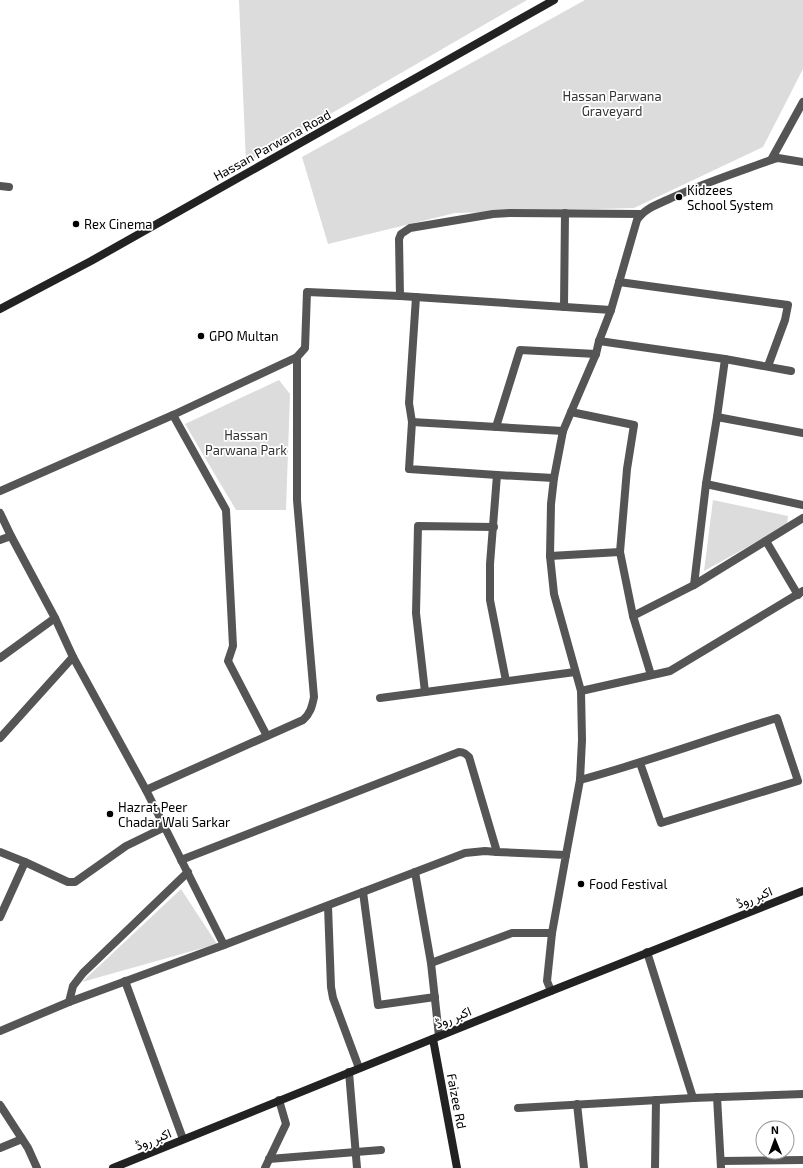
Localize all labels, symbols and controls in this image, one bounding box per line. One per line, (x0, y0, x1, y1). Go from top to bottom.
park label: Hassan Parwana Graveyard (562, 88, 662, 119)
street label: Hassan Parwana Road (210, 106, 334, 184)
place label: Kidzees School System (687, 182, 773, 213)
marker: Kidzees School System (674, 192, 684, 202)
place label: Rex Cinema (84, 216, 152, 232)
marker: Rex Cinema (71, 219, 81, 229)
place label: GPO Multan (209, 328, 279, 344)
marker: GPO Multan (196, 331, 206, 341)
park label: Hassan Parwana Park (205, 427, 287, 458)
place label: Hazrat Peer Chadar Wali Sarkar (118, 799, 230, 830)
marker: Hazrat Peer Chadar Wali Sarkar (105, 809, 115, 819)
place label: Food Festival (589, 876, 667, 892)
marker: Food Festival (576, 879, 586, 889)
street label: اکبر روڈ (734, 883, 775, 912)
street label: اکبر روڈ (433, 1003, 474, 1032)
street label: Faizee Rd (444, 1072, 470, 1130)
north arrow (755, 1120, 795, 1160)
text: N (771, 1123, 779, 1136)
street label: اکبر روڈ (133, 1125, 174, 1154)

